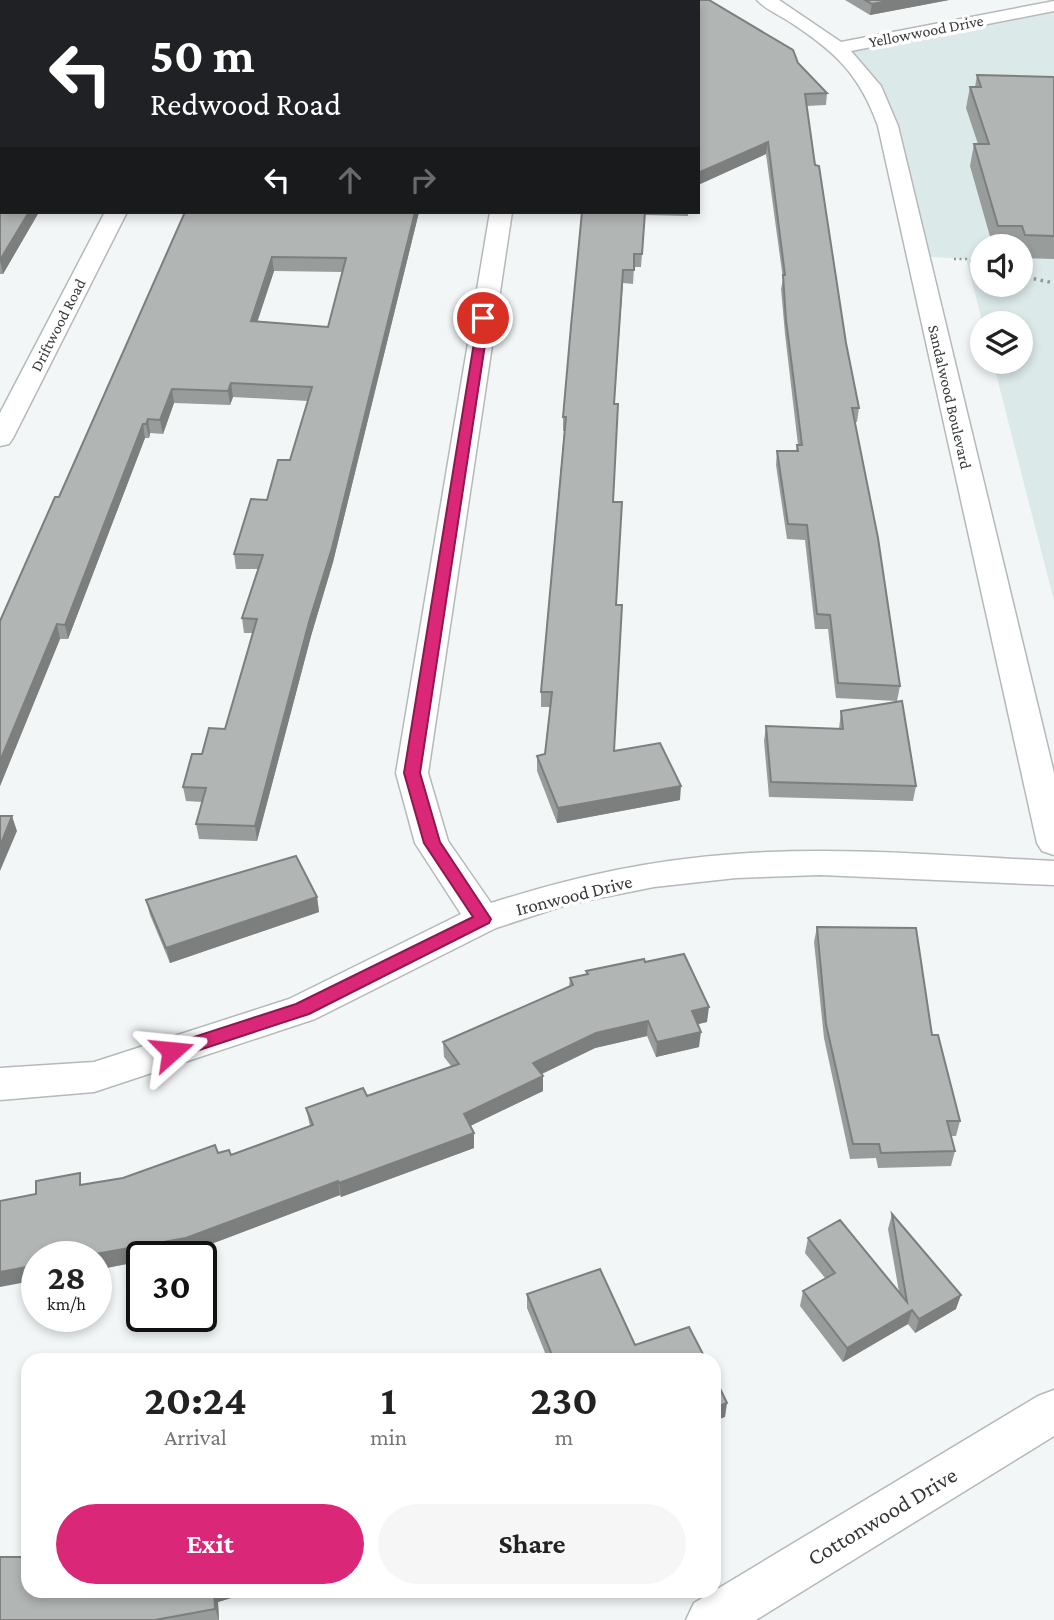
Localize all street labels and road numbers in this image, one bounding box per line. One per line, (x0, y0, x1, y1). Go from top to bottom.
street label: Yellowwood Drive (867, 12, 985, 50)
street label: Driftwood Road (27, 275, 89, 374)
street label: Sandalwood Boulevard (925, 323, 975, 471)
street label: Ironwood Drive (514, 870, 634, 920)
street label: Cottonwood Drive (803, 1461, 961, 1571)

